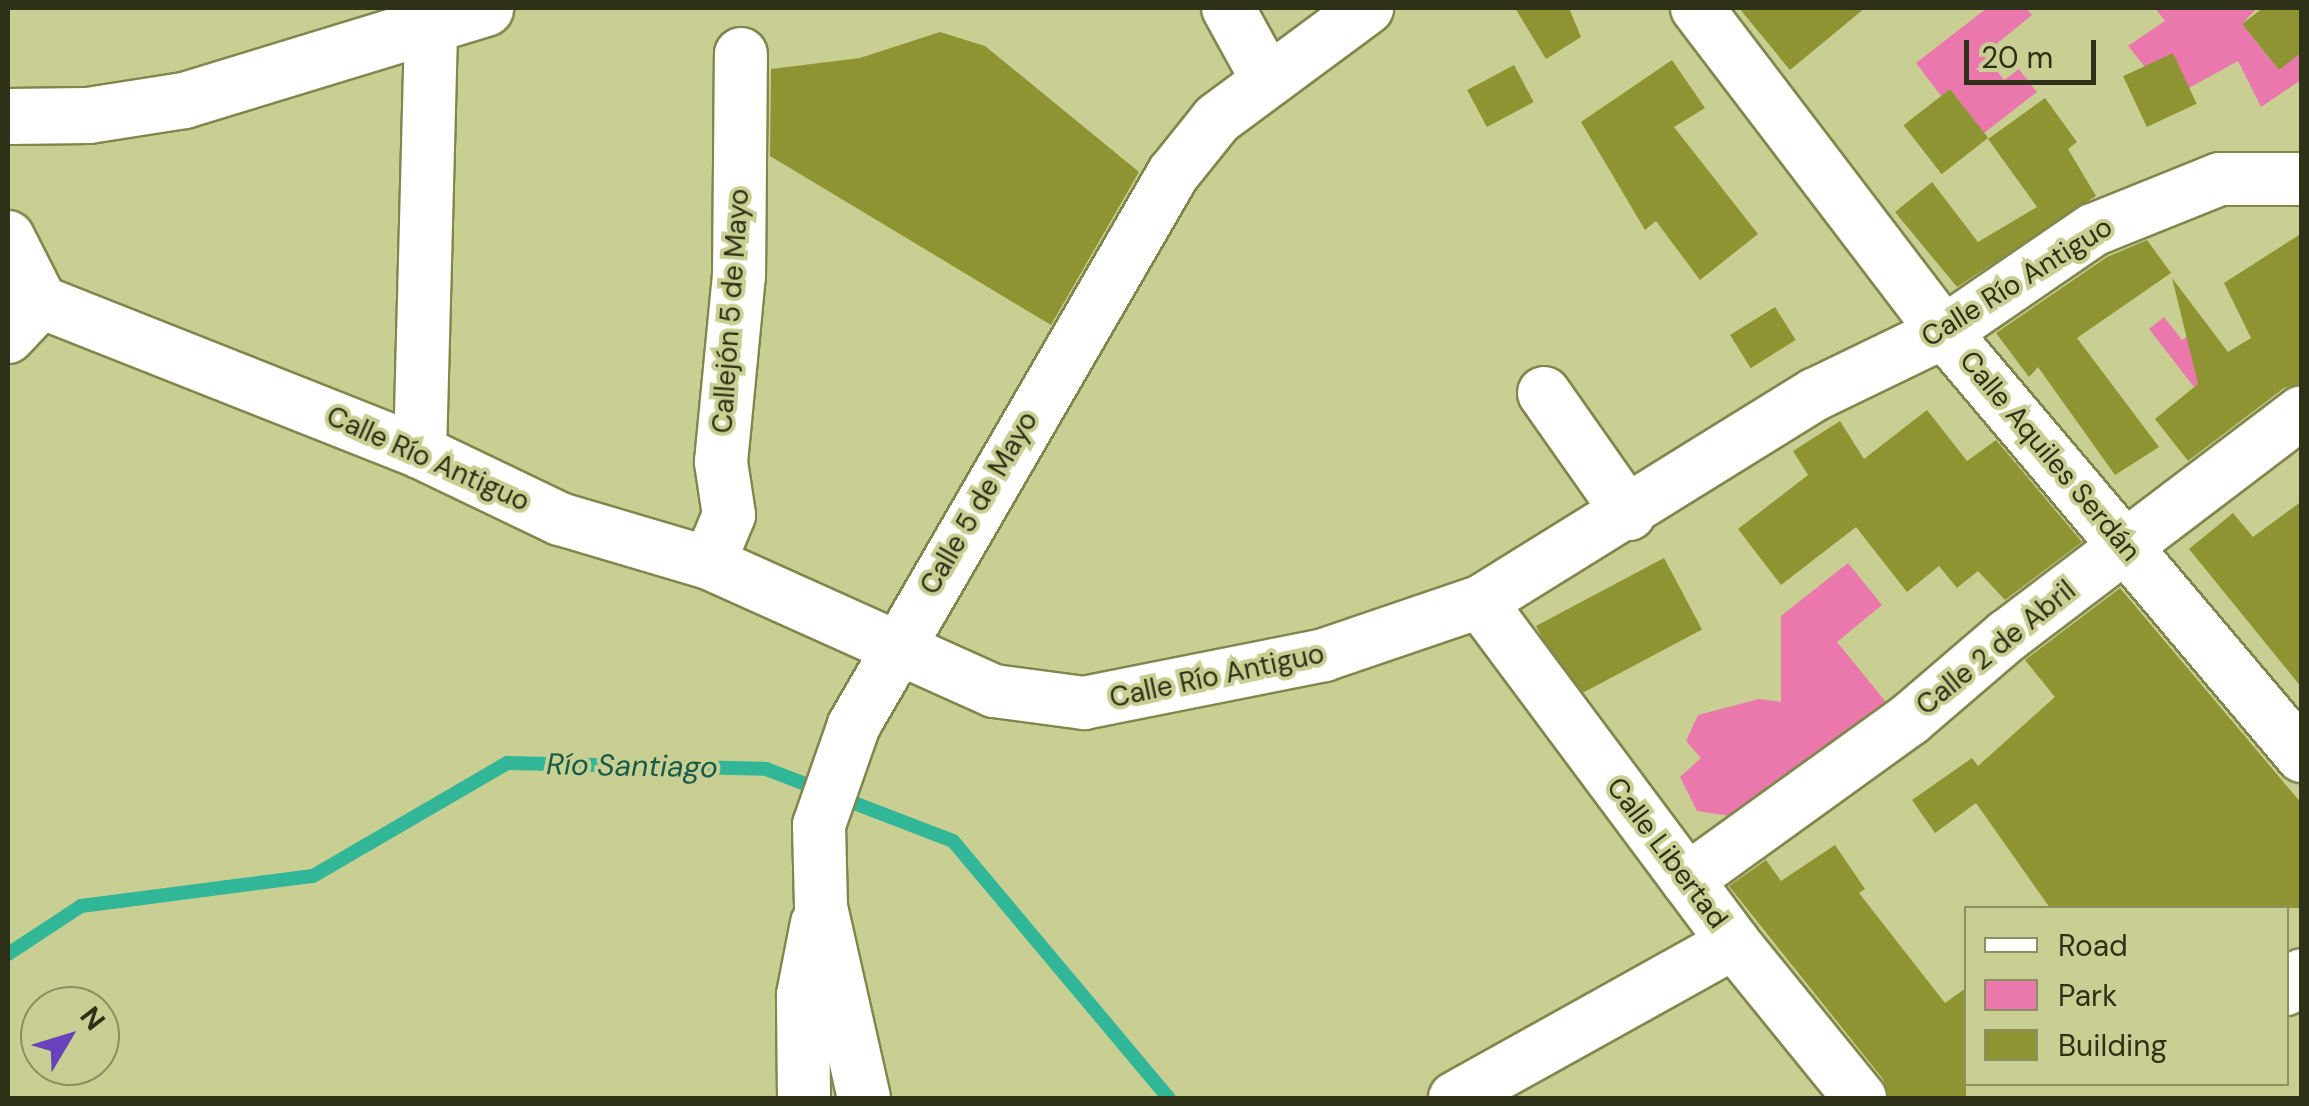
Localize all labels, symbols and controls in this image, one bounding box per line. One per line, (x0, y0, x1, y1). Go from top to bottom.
scale bar (1969, 20, 2102, 82)
text: 20 m (1981, 38, 2053, 77)
street label: Callejón 5 de Mayo (706, 187, 756, 435)
street label: Calle Río Antiguo (1915, 210, 2119, 354)
street label: Calle Aquiles Serdán (1952, 344, 2148, 568)
street label: Calle Río Antiguo (321, 399, 535, 519)
street label: Calle 5 de Mayo (913, 405, 1045, 601)
street label: Calle 2 de Abril (1910, 574, 2082, 722)
street label: Calle Río Antiguo (1107, 637, 1327, 715)
water label: Río Santiago (546, 747, 718, 785)
street label: Calle Libertad (1599, 771, 1735, 935)
legend (1964, 906, 2289, 1086)
text: Road (2058, 926, 2128, 965)
text: Park (2058, 976, 2117, 1015)
north arrow (20, 986, 120, 1086)
text: N (72, 999, 113, 1038)
text: Building (2058, 1026, 2167, 1065)

